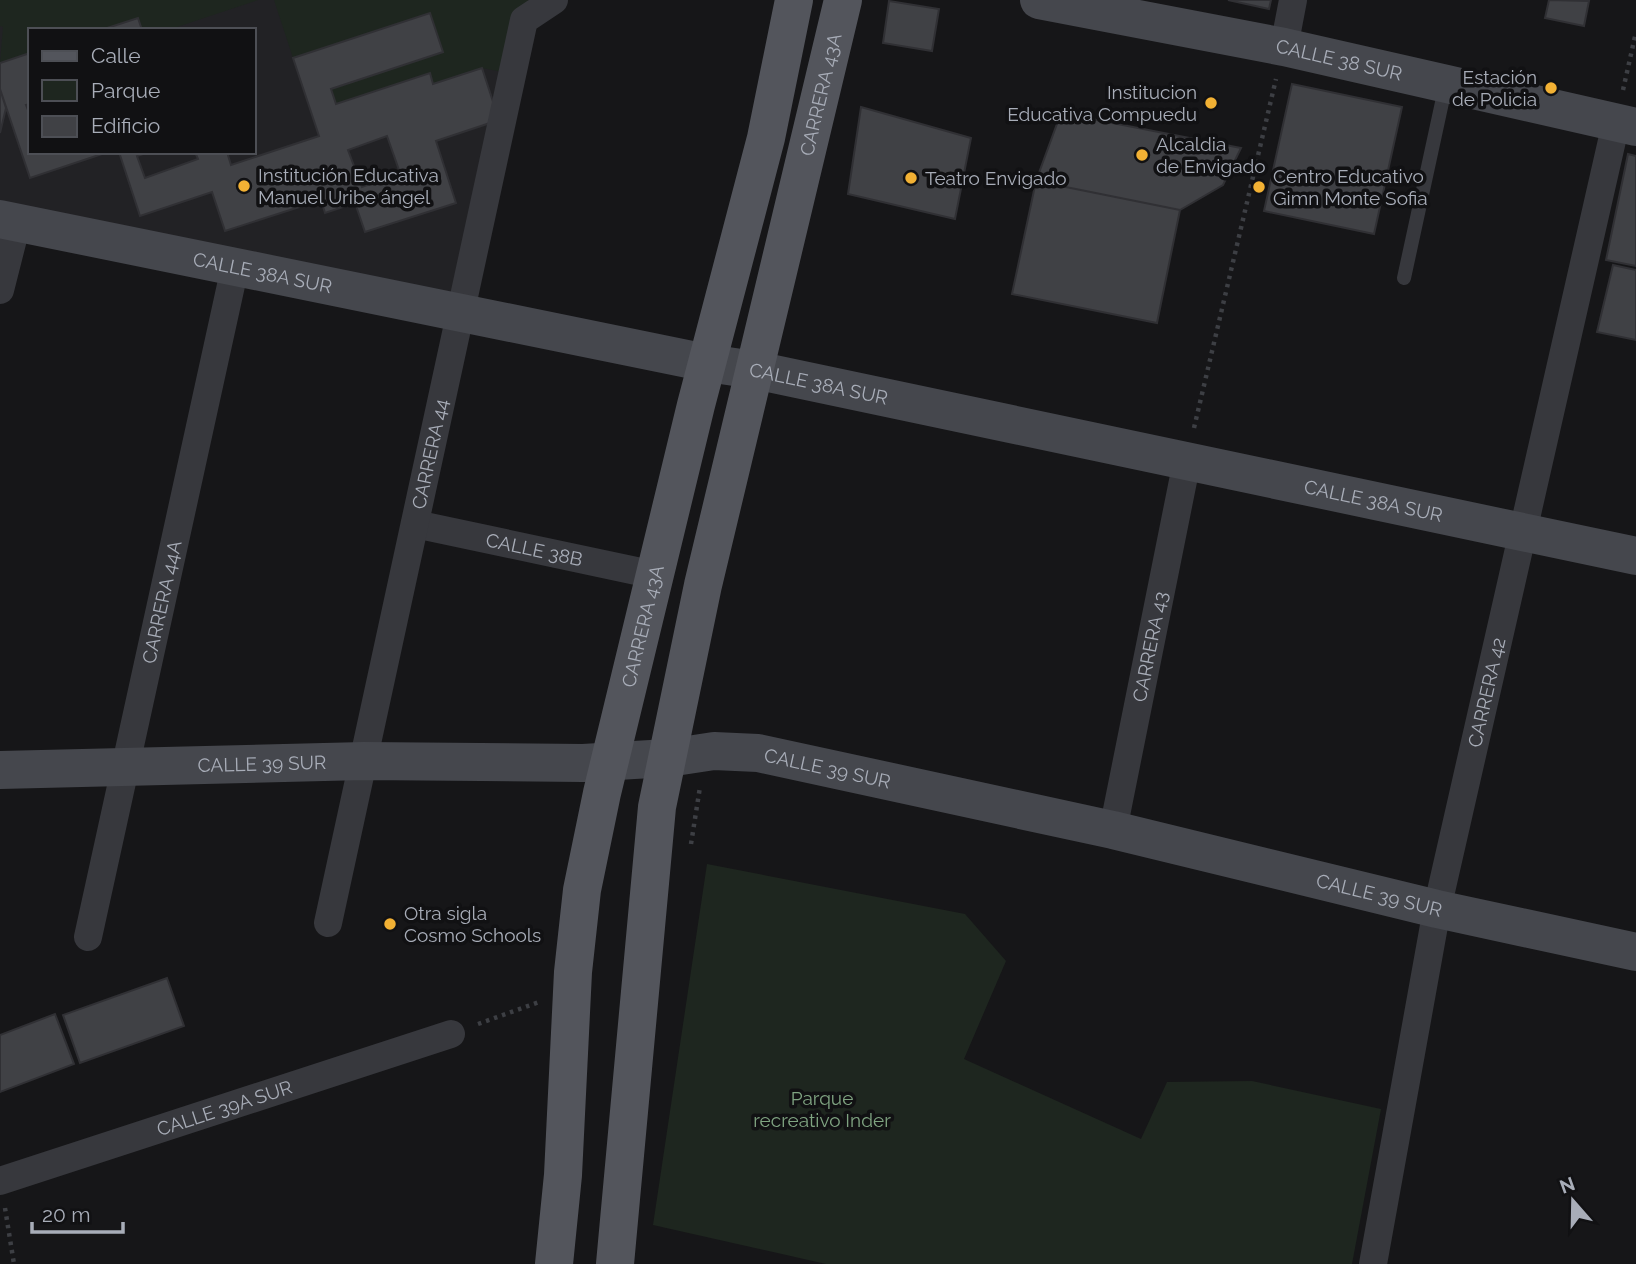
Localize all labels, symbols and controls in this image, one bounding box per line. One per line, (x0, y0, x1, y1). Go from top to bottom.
legend (28, 28, 256, 154)
street label: CARRERA 43A (795, 31, 846, 158)
street label: CALLE 38 SUR (1274, 35, 1404, 85)
text: Calle (91, 43, 141, 68)
place label: Estación de Policia (1452, 66, 1537, 110)
text: Parque (91, 78, 160, 103)
marker: Estación de Policia (1543, 80, 1559, 96)
place label: Institucion Educativa Compuedu (1007, 81, 1197, 125)
marker: Institucion Educativa Compuedu (1203, 95, 1219, 111)
text: Edificio (91, 113, 160, 138)
place label: Alcaldia de Envigado (1156, 133, 1266, 177)
marker: Alcaldia de Envigado (1134, 147, 1150, 163)
place label: Institución Educativa Manuel Uribe ángel (258, 164, 439, 208)
place label: Centro Educativo Gimn Monte Sofia (1273, 165, 1428, 209)
place label: Teatro Envigado (925, 167, 1067, 189)
marker: Teatro Envigado (903, 170, 919, 186)
marker: Institución Educativa Manuel Uribe ángel (236, 178, 252, 194)
marker: Centro Educativo Gimn Monte Sofia (1251, 179, 1267, 195)
street label: CALLE 38A SUR (191, 248, 334, 297)
street label: CALLE 38A SUR (747, 358, 890, 409)
street label: CARRERA 44 (407, 397, 452, 511)
street label: CALLE 38A SUR (1302, 475, 1445, 526)
street label: CALLE 38B (484, 528, 585, 570)
street label: CARRERA 44A (137, 538, 186, 665)
street label: CARRERA 43A (617, 563, 668, 689)
street label: CARRERA 43 (1128, 590, 1172, 704)
street label: CARRERA 42 (1463, 635, 1510, 749)
street label: CALLE 39 SUR (762, 744, 893, 792)
street label: CALLE 39 SUR (197, 751, 327, 776)
street label: CALLE 39 SUR (1314, 869, 1444, 921)
place label: Otra sigla Cosmo Schools (404, 902, 541, 946)
marker: Otra sigla Cosmo Schools (382, 916, 398, 932)
street label: CALLE 39A SUR (154, 1076, 295, 1140)
park label: Parque recreativo Inder (753, 1087, 891, 1131)
north arrow (1538, 1166, 1608, 1236)
text: N (1557, 1172, 1578, 1198)
scale bar (32, 1190, 122, 1234)
text: 20 m (42, 1202, 90, 1227)

